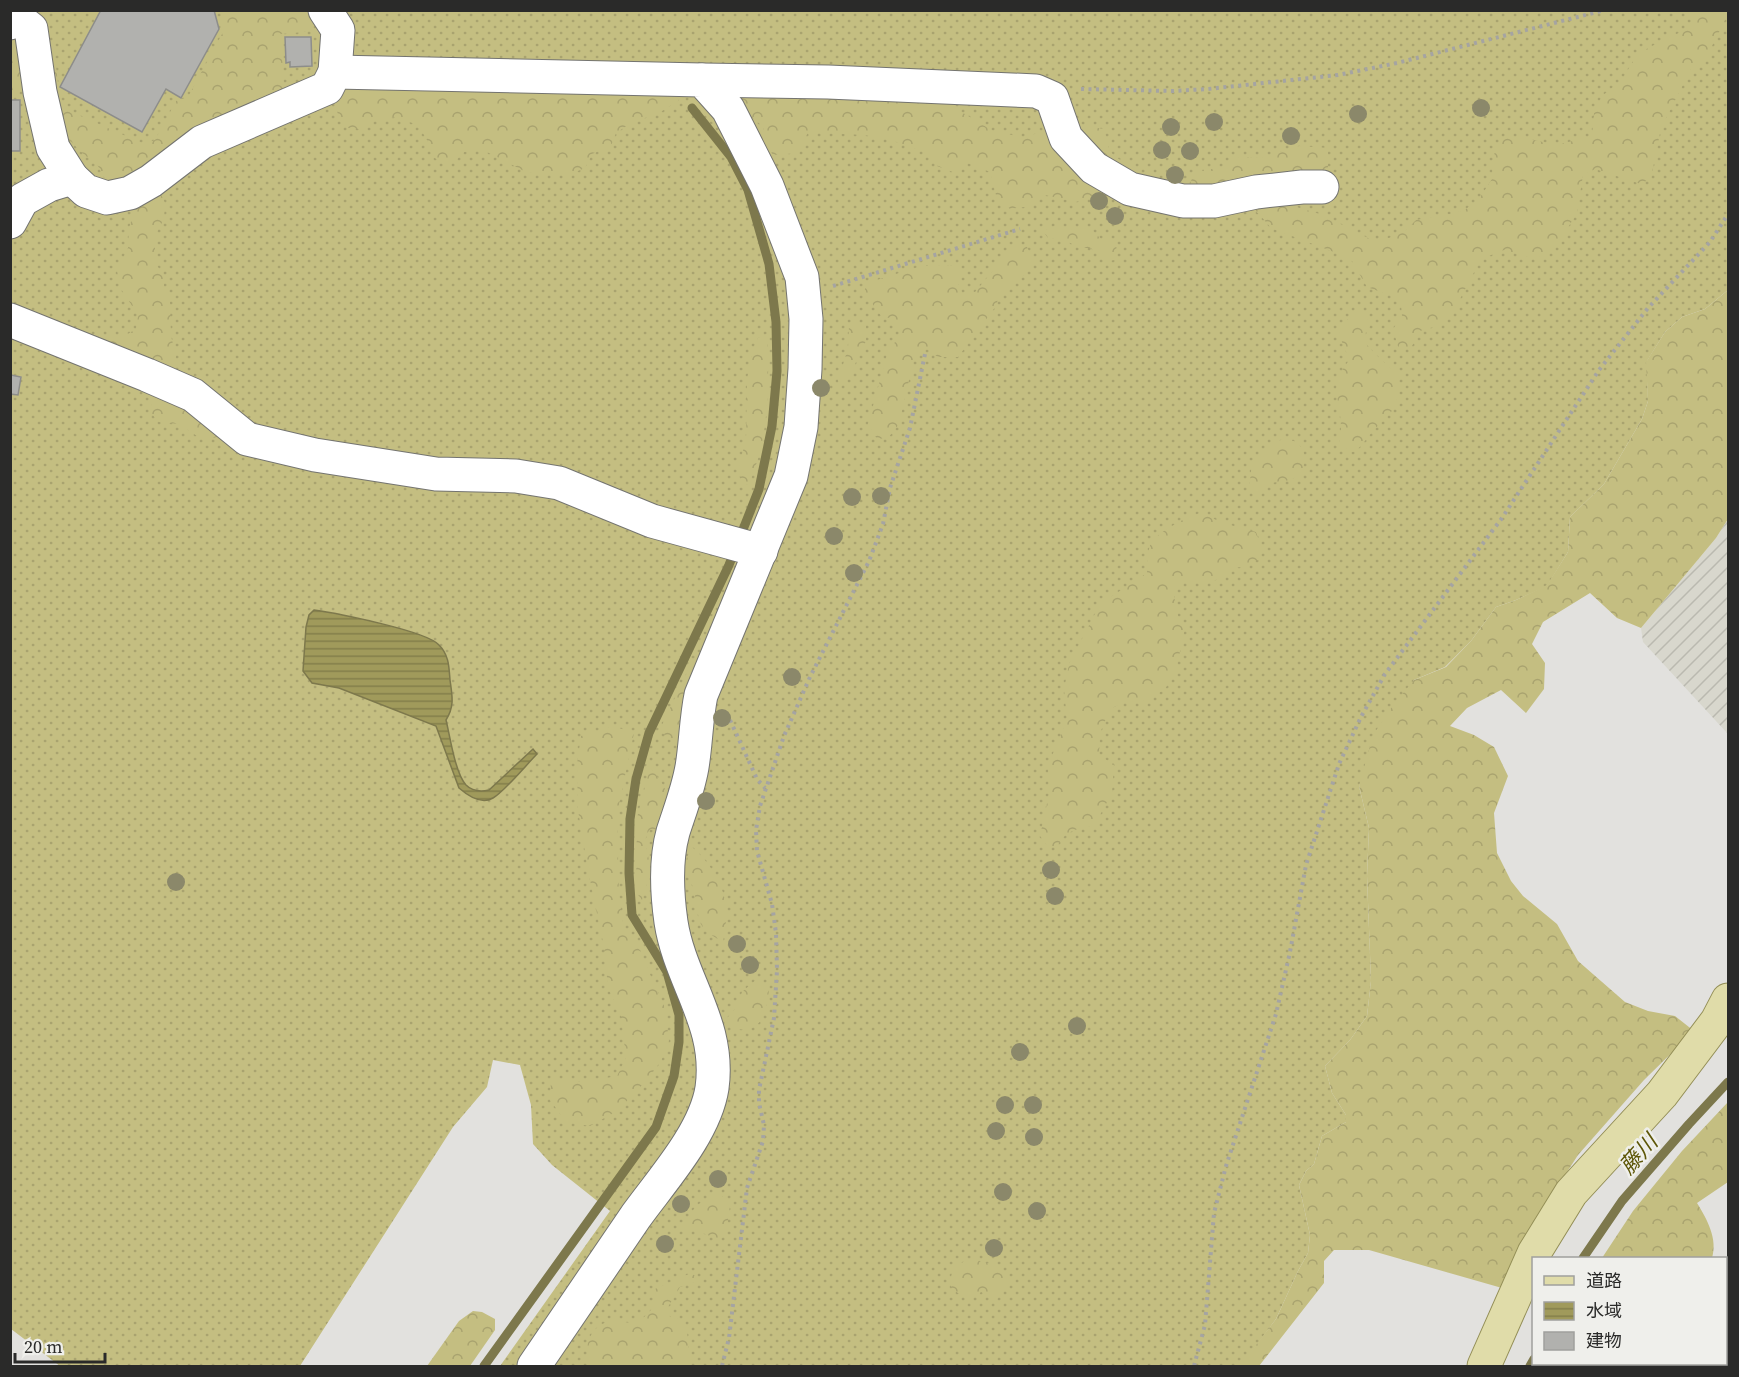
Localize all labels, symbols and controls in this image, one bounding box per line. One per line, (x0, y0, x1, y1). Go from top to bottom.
water label: 藤川 (1612, 1126, 1665, 1180)
legend (1532, 1257, 1727, 1365)
text: 道路 (1586, 1268, 1622, 1293)
text: 水域 (1586, 1298, 1622, 1323)
scale bar (15, 1326, 105, 1364)
text: 建物 (1586, 1328, 1622, 1353)
text: 20 m (24, 1334, 62, 1359)

